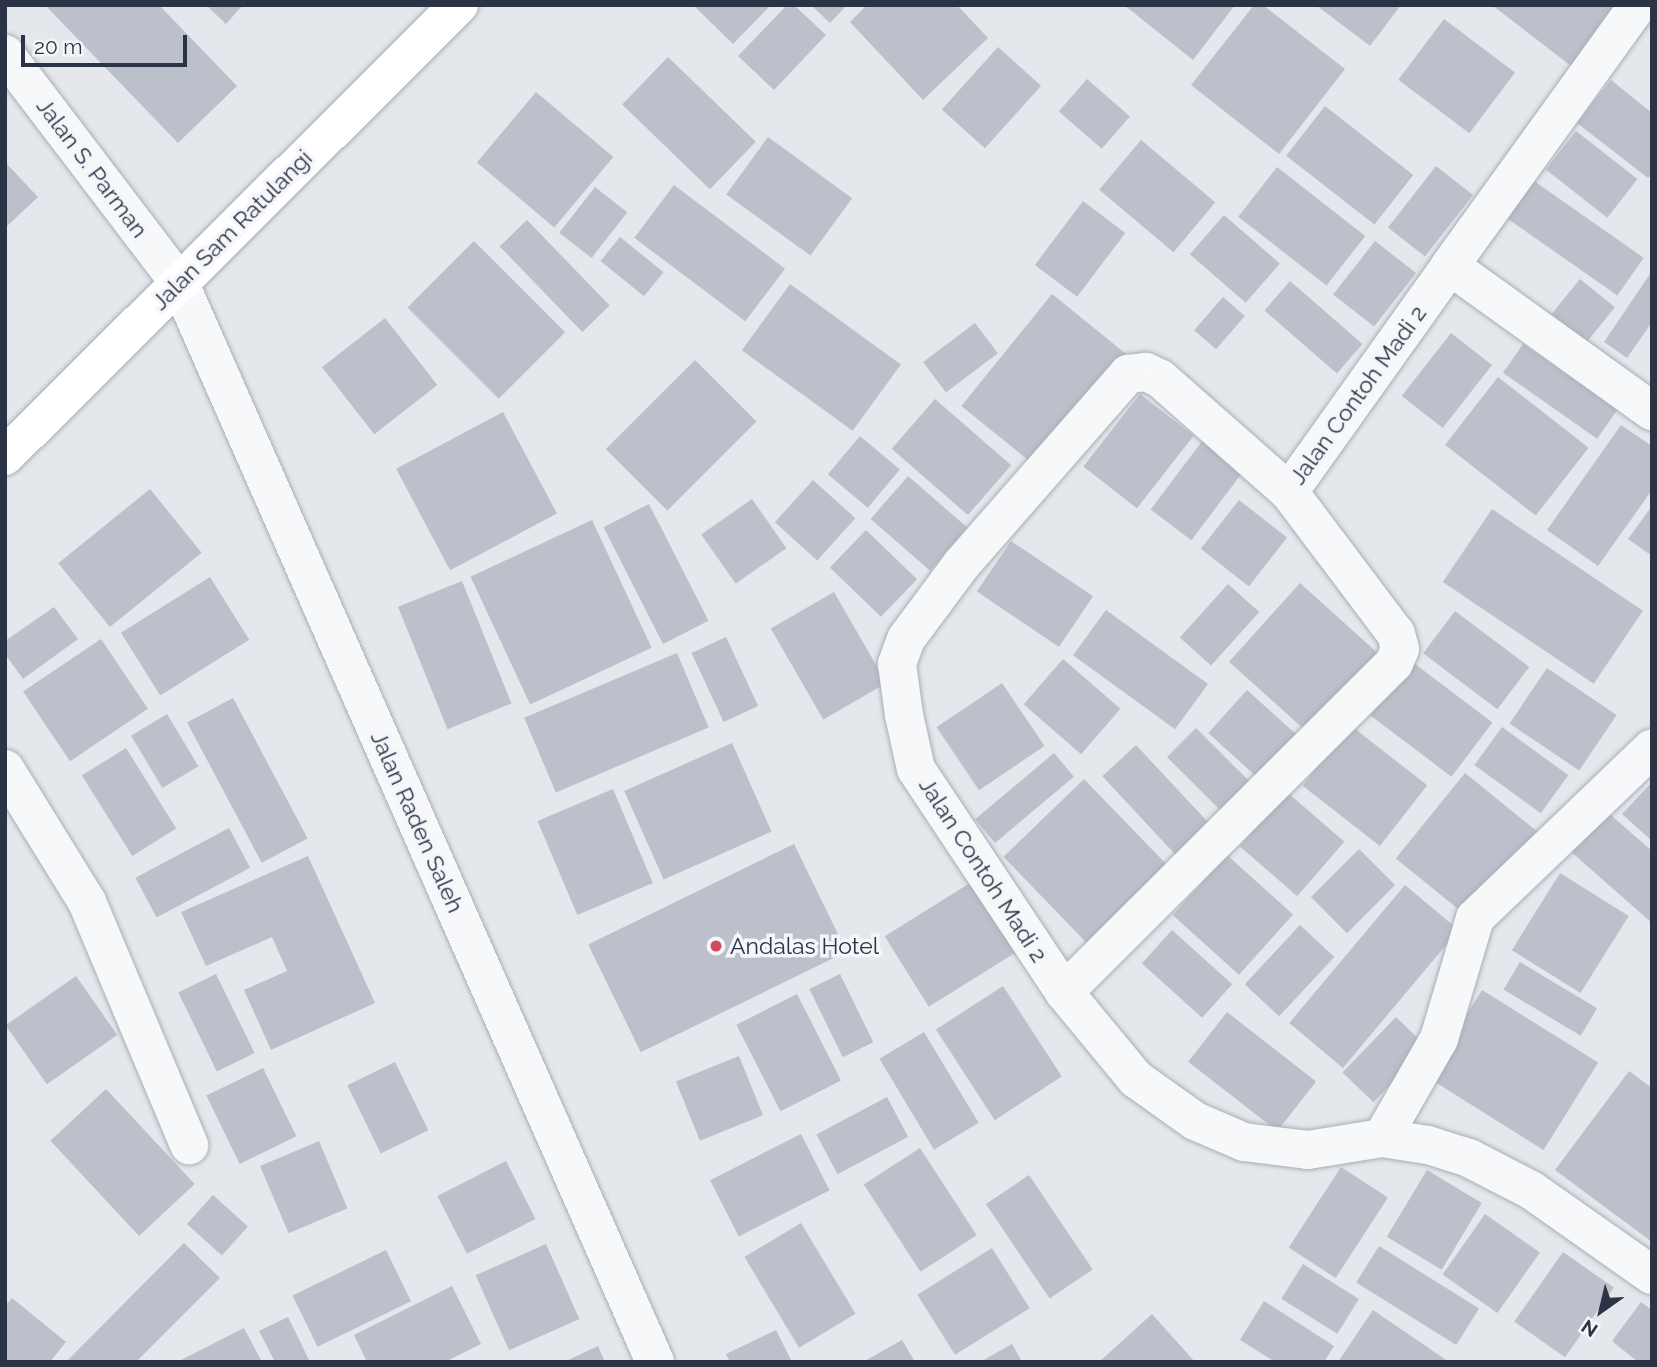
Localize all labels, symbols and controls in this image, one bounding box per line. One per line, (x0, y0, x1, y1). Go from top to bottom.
scale bar (24, 21, 191, 65)
text: 20 m (34, 34, 82, 59)
street label: Jalan S. Parman (31, 93, 153, 243)
street label: Jalan Sam Ratulangi (146, 144, 318, 316)
street label: Jalan Contoh Madi 2 (1284, 300, 1432, 490)
street label: Jalan Raden Saleh (365, 727, 469, 917)
street label: Jalan Contoh Madi 2 (913, 773, 1053, 967)
place label: Andalas Hotel (730, 932, 879, 960)
marker: Andalas Hotel (708, 938, 724, 954)
north arrow (1566, 1276, 1636, 1346)
text: N (1577, 1315, 1601, 1342)

